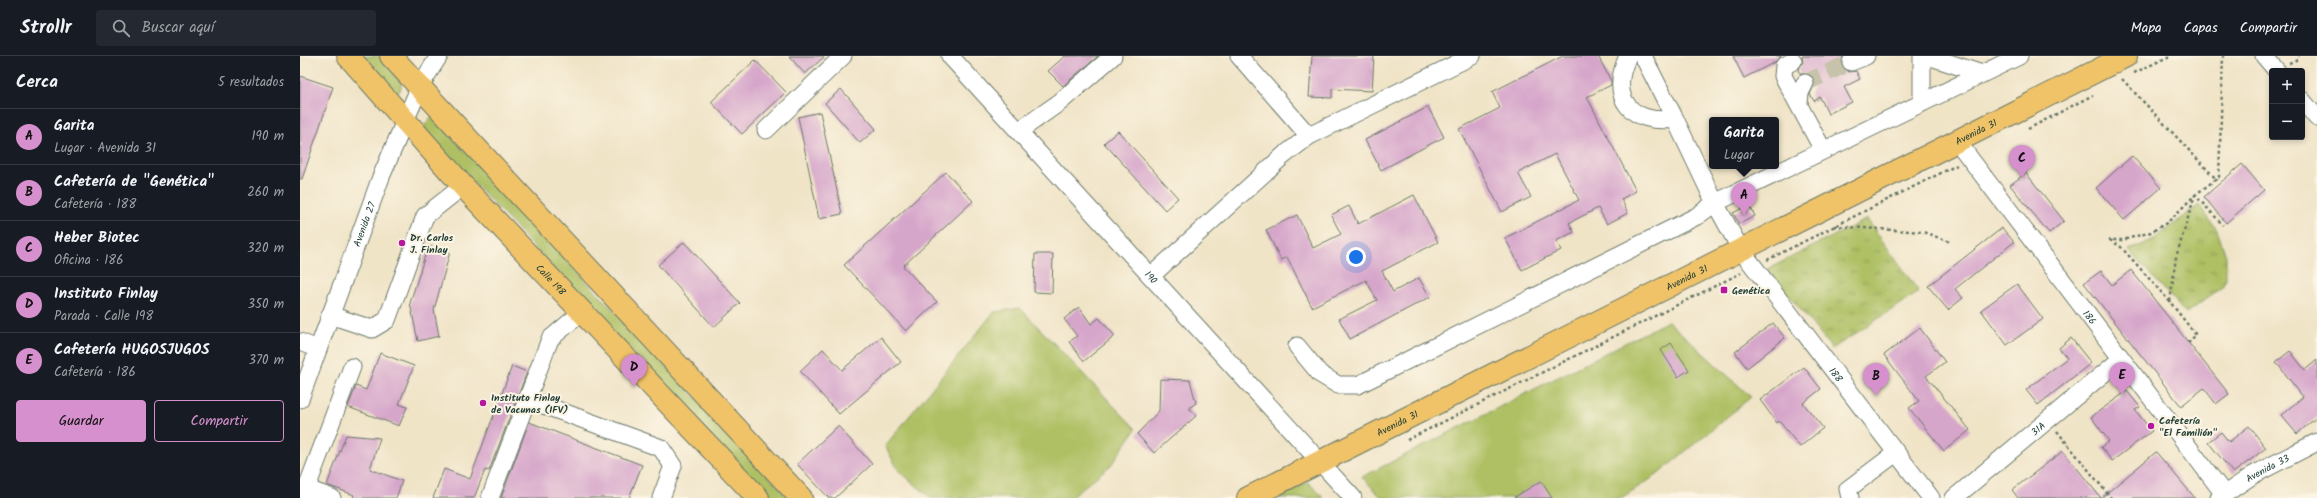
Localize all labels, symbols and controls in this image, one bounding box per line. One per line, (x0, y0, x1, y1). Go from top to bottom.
search box (96, 10, 376, 46)
text: Strollr (20, 13, 72, 43)
text: Buscar aquí (142, 16, 214, 40)
icon: search (110, 17, 132, 39)
text: Mapa (2131, 17, 2162, 39)
text: Capas (2184, 17, 2218, 39)
text: Compartir (2240, 17, 2297, 39)
map controls (2269, 68, 2305, 140)
button: + (2269, 68, 2305, 104)
text: Cerca (16, 69, 58, 96)
text: 5 resultados (218, 72, 284, 93)
button: − (2269, 104, 2305, 140)
text: Garita (54, 114, 94, 138)
street label: Avenida 31 (1953, 115, 2000, 150)
popup (1709, 117, 1779, 169)
text: Garita (1724, 121, 1764, 145)
text: A (25, 126, 33, 147)
text: 190 m (252, 126, 284, 147)
text: Lugar · Avenida 31 (54, 138, 156, 159)
text: Lugar (1724, 145, 1754, 166)
pin: C (2009, 145, 2035, 178)
text: Cafetería de "Genética" (54, 170, 214, 194)
text: B (25, 182, 33, 203)
text: 260 m (247, 182, 284, 203)
pin: A (1731, 182, 1757, 215)
text: Cafetería · 188 (54, 194, 136, 215)
street label: Avenida 27 (349, 200, 380, 249)
text: Heber Biotec (54, 226, 140, 250)
place label: Dr. Carlos J. Finlay (410, 230, 454, 258)
text: C (25, 238, 33, 259)
text: 320 m (247, 238, 284, 259)
marker: Dr. Carlos J. Finlay (397, 238, 407, 248)
your location (1346, 247, 1366, 267)
text: Oficina · 186 (54, 250, 123, 271)
street label: Calle 198 (532, 261, 570, 300)
street label: Avenida 31 (1663, 261, 1711, 295)
street label: 190 (1140, 267, 1161, 288)
text: Instituto Finlay (54, 282, 158, 306)
place label: Genética (1732, 283, 1770, 299)
marker: Genética (1719, 285, 1729, 295)
text: D (25, 294, 33, 315)
text: 350 m (248, 294, 284, 315)
text: Parada · Calle 198 (54, 306, 153, 327)
street label: 186 (2078, 307, 2100, 328)
text: Cafetería HUGOSJUGOS (54, 338, 210, 362)
text: E (25, 350, 33, 371)
text: 370 m (249, 350, 284, 371)
pin: D (621, 354, 647, 387)
text: Cafetería · 186 (54, 362, 136, 383)
pin: E (2109, 362, 2135, 395)
pin: B (1863, 363, 1889, 396)
street label: 188 (1824, 364, 1847, 387)
place label: Instituto Finlay de Vacunas (IFV) (491, 390, 568, 418)
marker: Instituto Finlay de Vacunas (IFV) (478, 398, 488, 408)
button: Guardar (16, 400, 146, 442)
button: Compartir (154, 400, 284, 442)
street label: Avenida 31 (1374, 407, 1421, 441)
place label: Cafetería "El Familión" (2159, 413, 2217, 441)
street label: 31A (2028, 418, 2049, 440)
marker: Cafetería "El Familión" (2146, 421, 2156, 431)
street label: Avenida 33 (2243, 450, 2293, 487)

